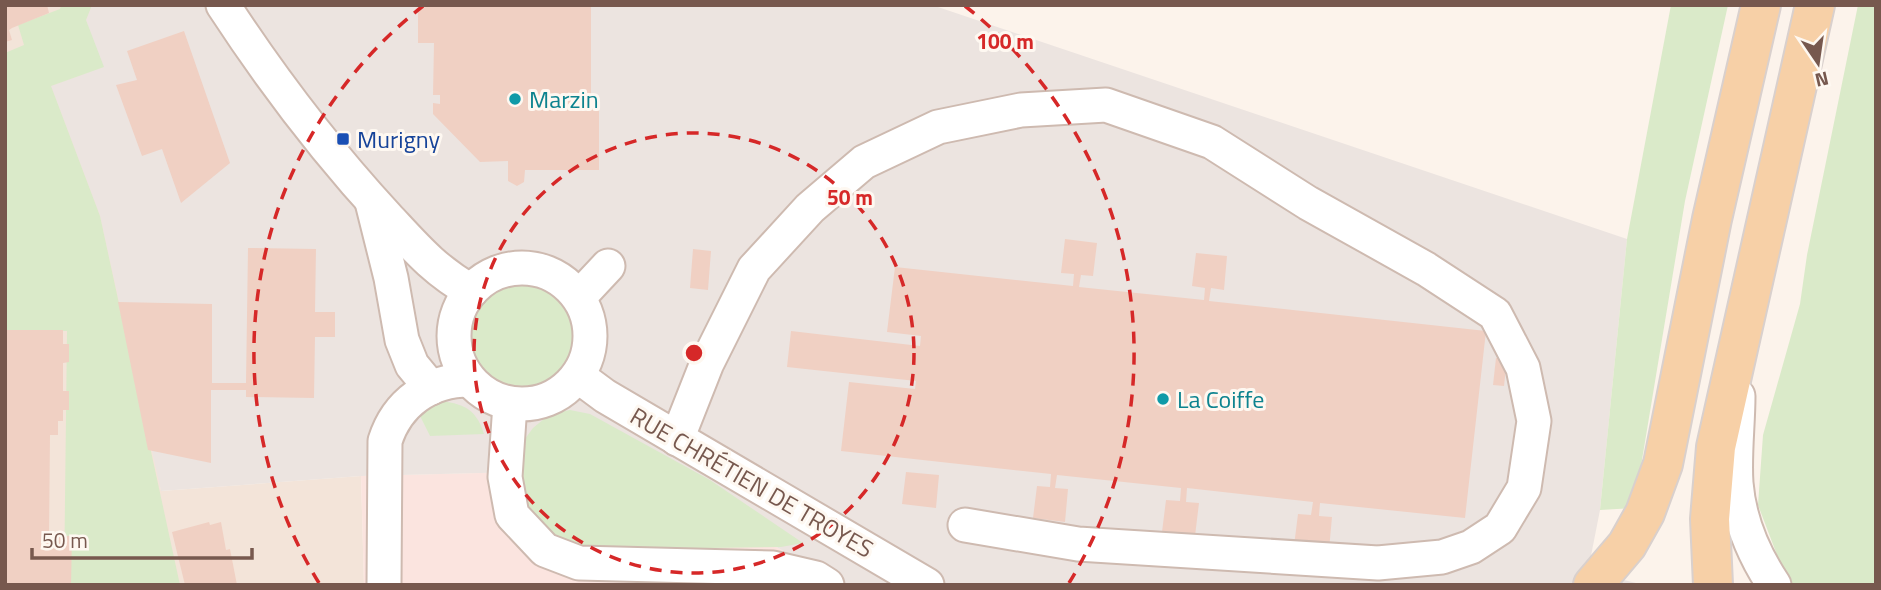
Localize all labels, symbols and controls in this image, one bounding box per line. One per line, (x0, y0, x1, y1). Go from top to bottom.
text: 100 m (976, 25, 1034, 57)
north arrow (1783, 28, 1853, 98)
text: N (1812, 64, 1832, 96)
place label: Marzin (529, 81, 599, 117)
marker: Marzin (507, 91, 523, 107)
place label: Murigny (357, 121, 441, 157)
marker: Murigny (335, 131, 351, 147)
text: 50 m (827, 181, 873, 213)
centre of rings (682, 341, 706, 365)
place label: La Coiffe (1177, 381, 1264, 417)
marker: La Coiffe (1155, 391, 1171, 407)
street label: RUE CHRÉTIEN DE TROYES (624, 398, 880, 566)
scale bar (32, 516, 252, 560)
text: 50 m (42, 524, 88, 556)

